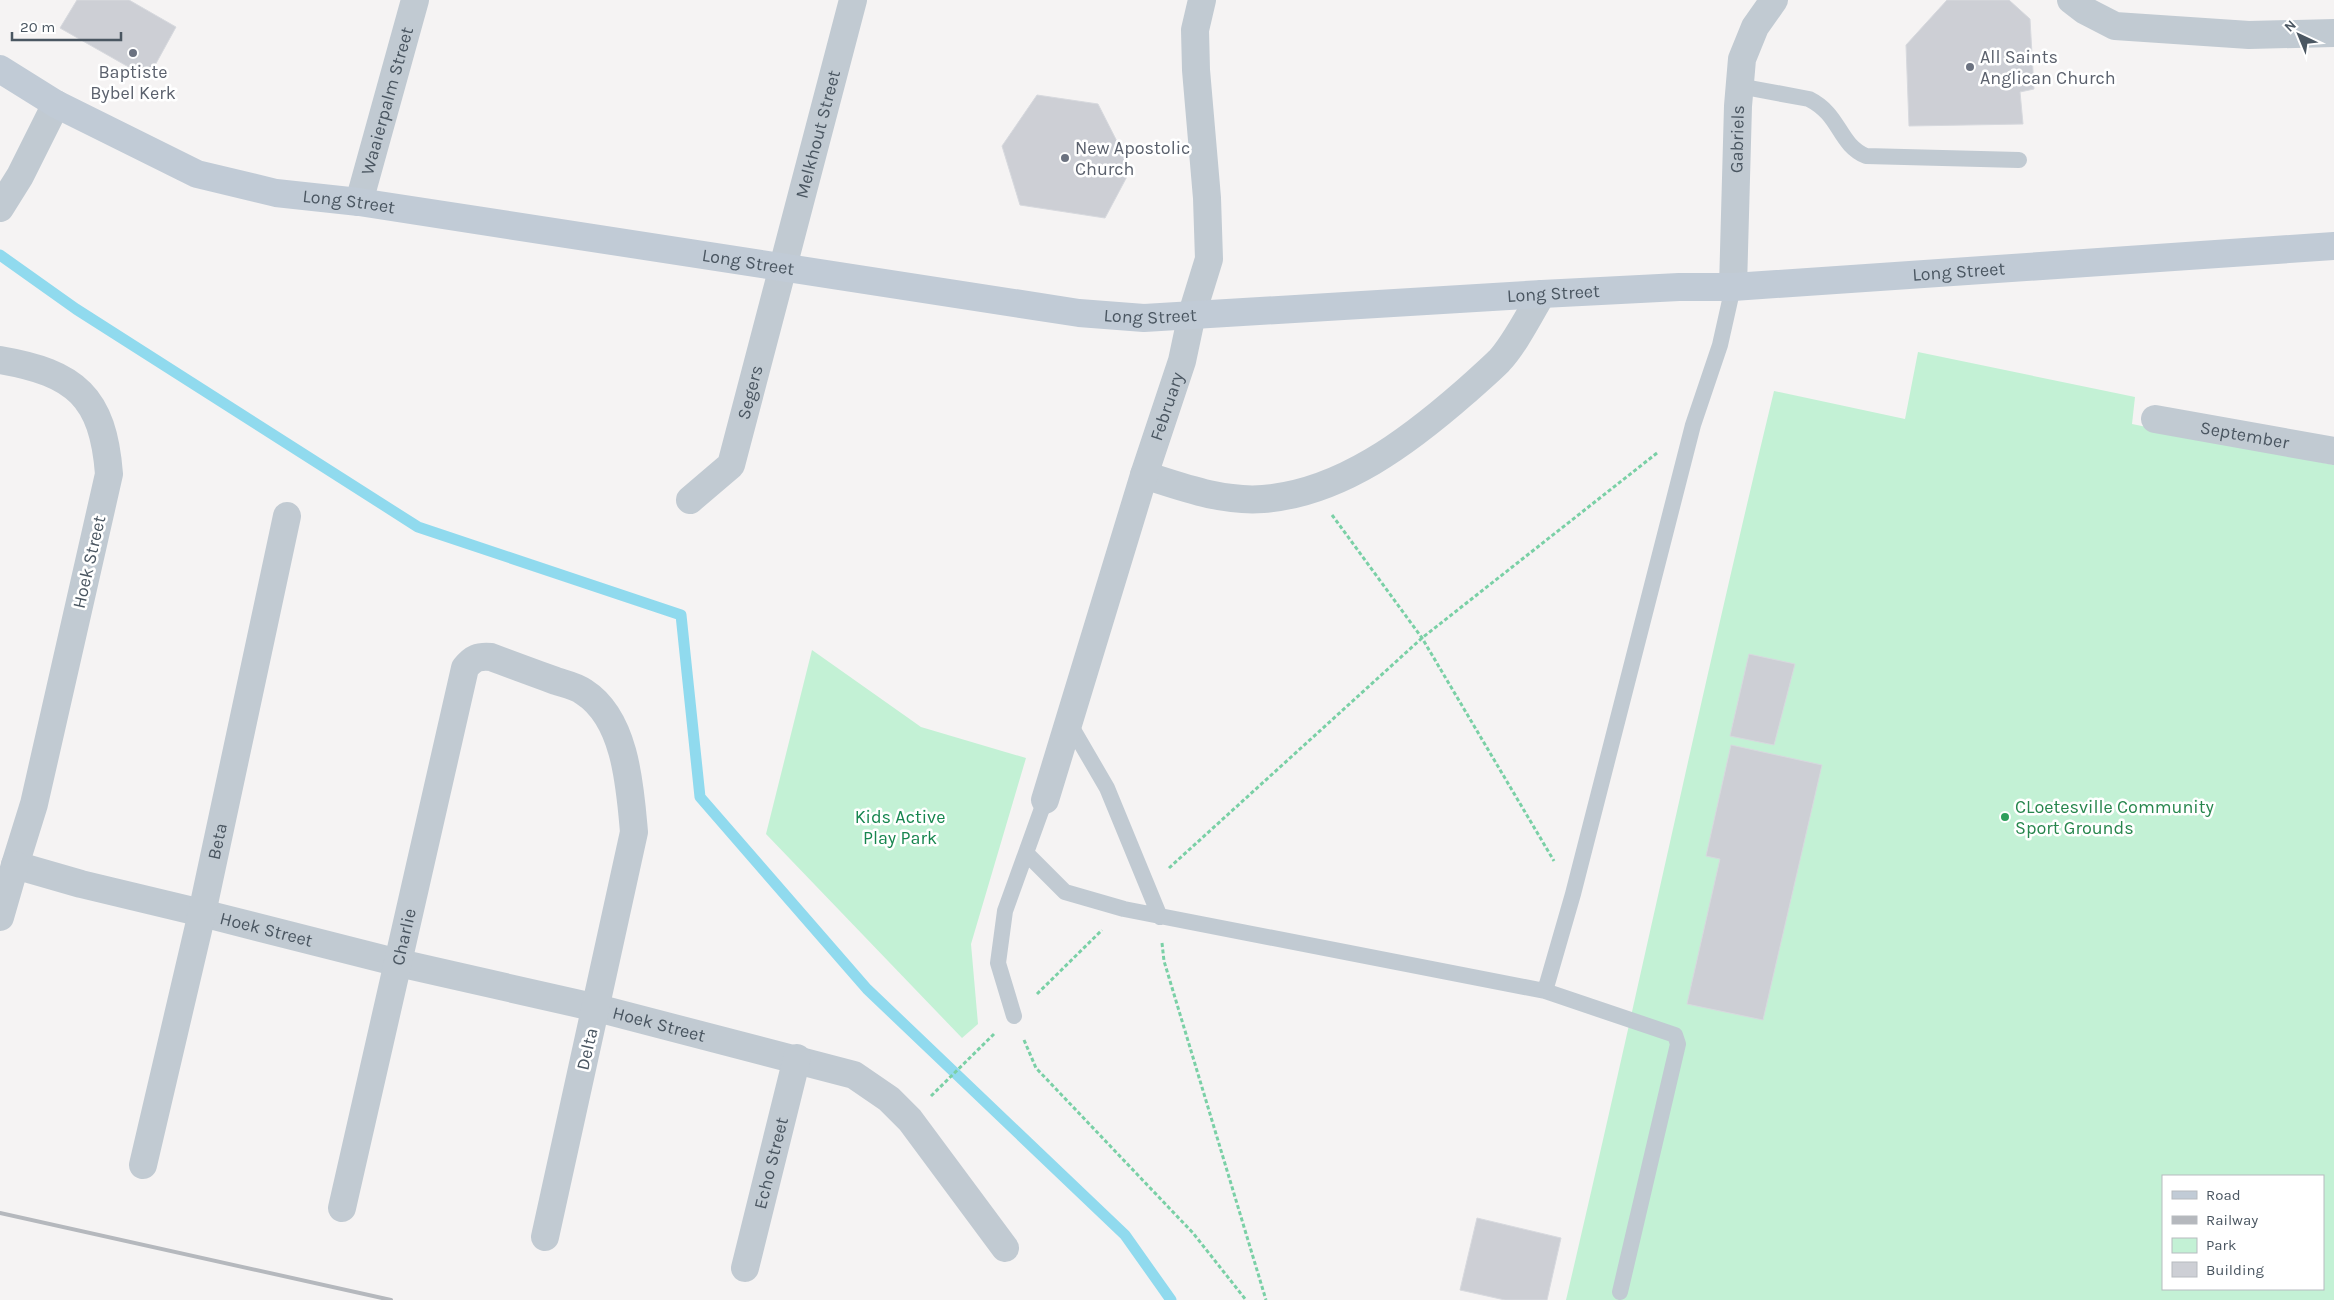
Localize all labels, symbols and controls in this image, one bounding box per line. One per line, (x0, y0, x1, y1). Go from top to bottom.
scale bar (12, 10, 121, 42)
north arrow (2274, 10, 2324, 60)
text: N (2281, 16, 2300, 36)
text: 20 m (20, 18, 55, 36)
street label: Waaierpalm Street (356, 24, 418, 177)
place label: All Saints Anglican Church (1980, 46, 2116, 89)
marker: Baptiste Bybel Kerk (127, 47, 139, 59)
place label: Baptiste Bybel Kerk (90, 61, 176, 104)
marker: All Saints Anglican Church (1964, 61, 1976, 73)
street label: Melkhout Street (790, 67, 845, 201)
street label: Gabriels (1725, 105, 1749, 173)
place label: New Apostolic Church (1075, 137, 1190, 180)
marker: New Apostolic Church (1059, 152, 1071, 164)
street label: Long Street (301, 185, 397, 218)
street label: Long Street (701, 244, 796, 280)
street label: Long Street (1912, 257, 2006, 286)
street label: Long Street (1506, 280, 1601, 307)
street label: Long Street (1103, 304, 1197, 329)
street label: Segers (732, 363, 768, 422)
street label: February (1145, 369, 1189, 444)
street label: September (2198, 416, 2291, 454)
street label: Hoek Street (68, 513, 110, 611)
place label: CLoetesville Community Sport Grounds (2015, 796, 2214, 839)
park label: Kids Active Play Park (855, 806, 945, 849)
marker: CLoetesville Community Sport Grounds (1999, 811, 2011, 823)
street label: Beta (203, 821, 232, 862)
street label: Charlie (387, 906, 421, 968)
street label: Hoek Street (218, 907, 315, 952)
street label: Hoek Street (610, 1002, 708, 1047)
street label: Delta (571, 1026, 603, 1072)
street label: Echo Street (749, 1115, 793, 1211)
legend (2162, 1175, 2324, 1290)
text: Road (2206, 1186, 2241, 1204)
text: Railway (2206, 1211, 2258, 1229)
text: Park (2206, 1236, 2236, 1254)
text: Building (2206, 1261, 2264, 1279)

